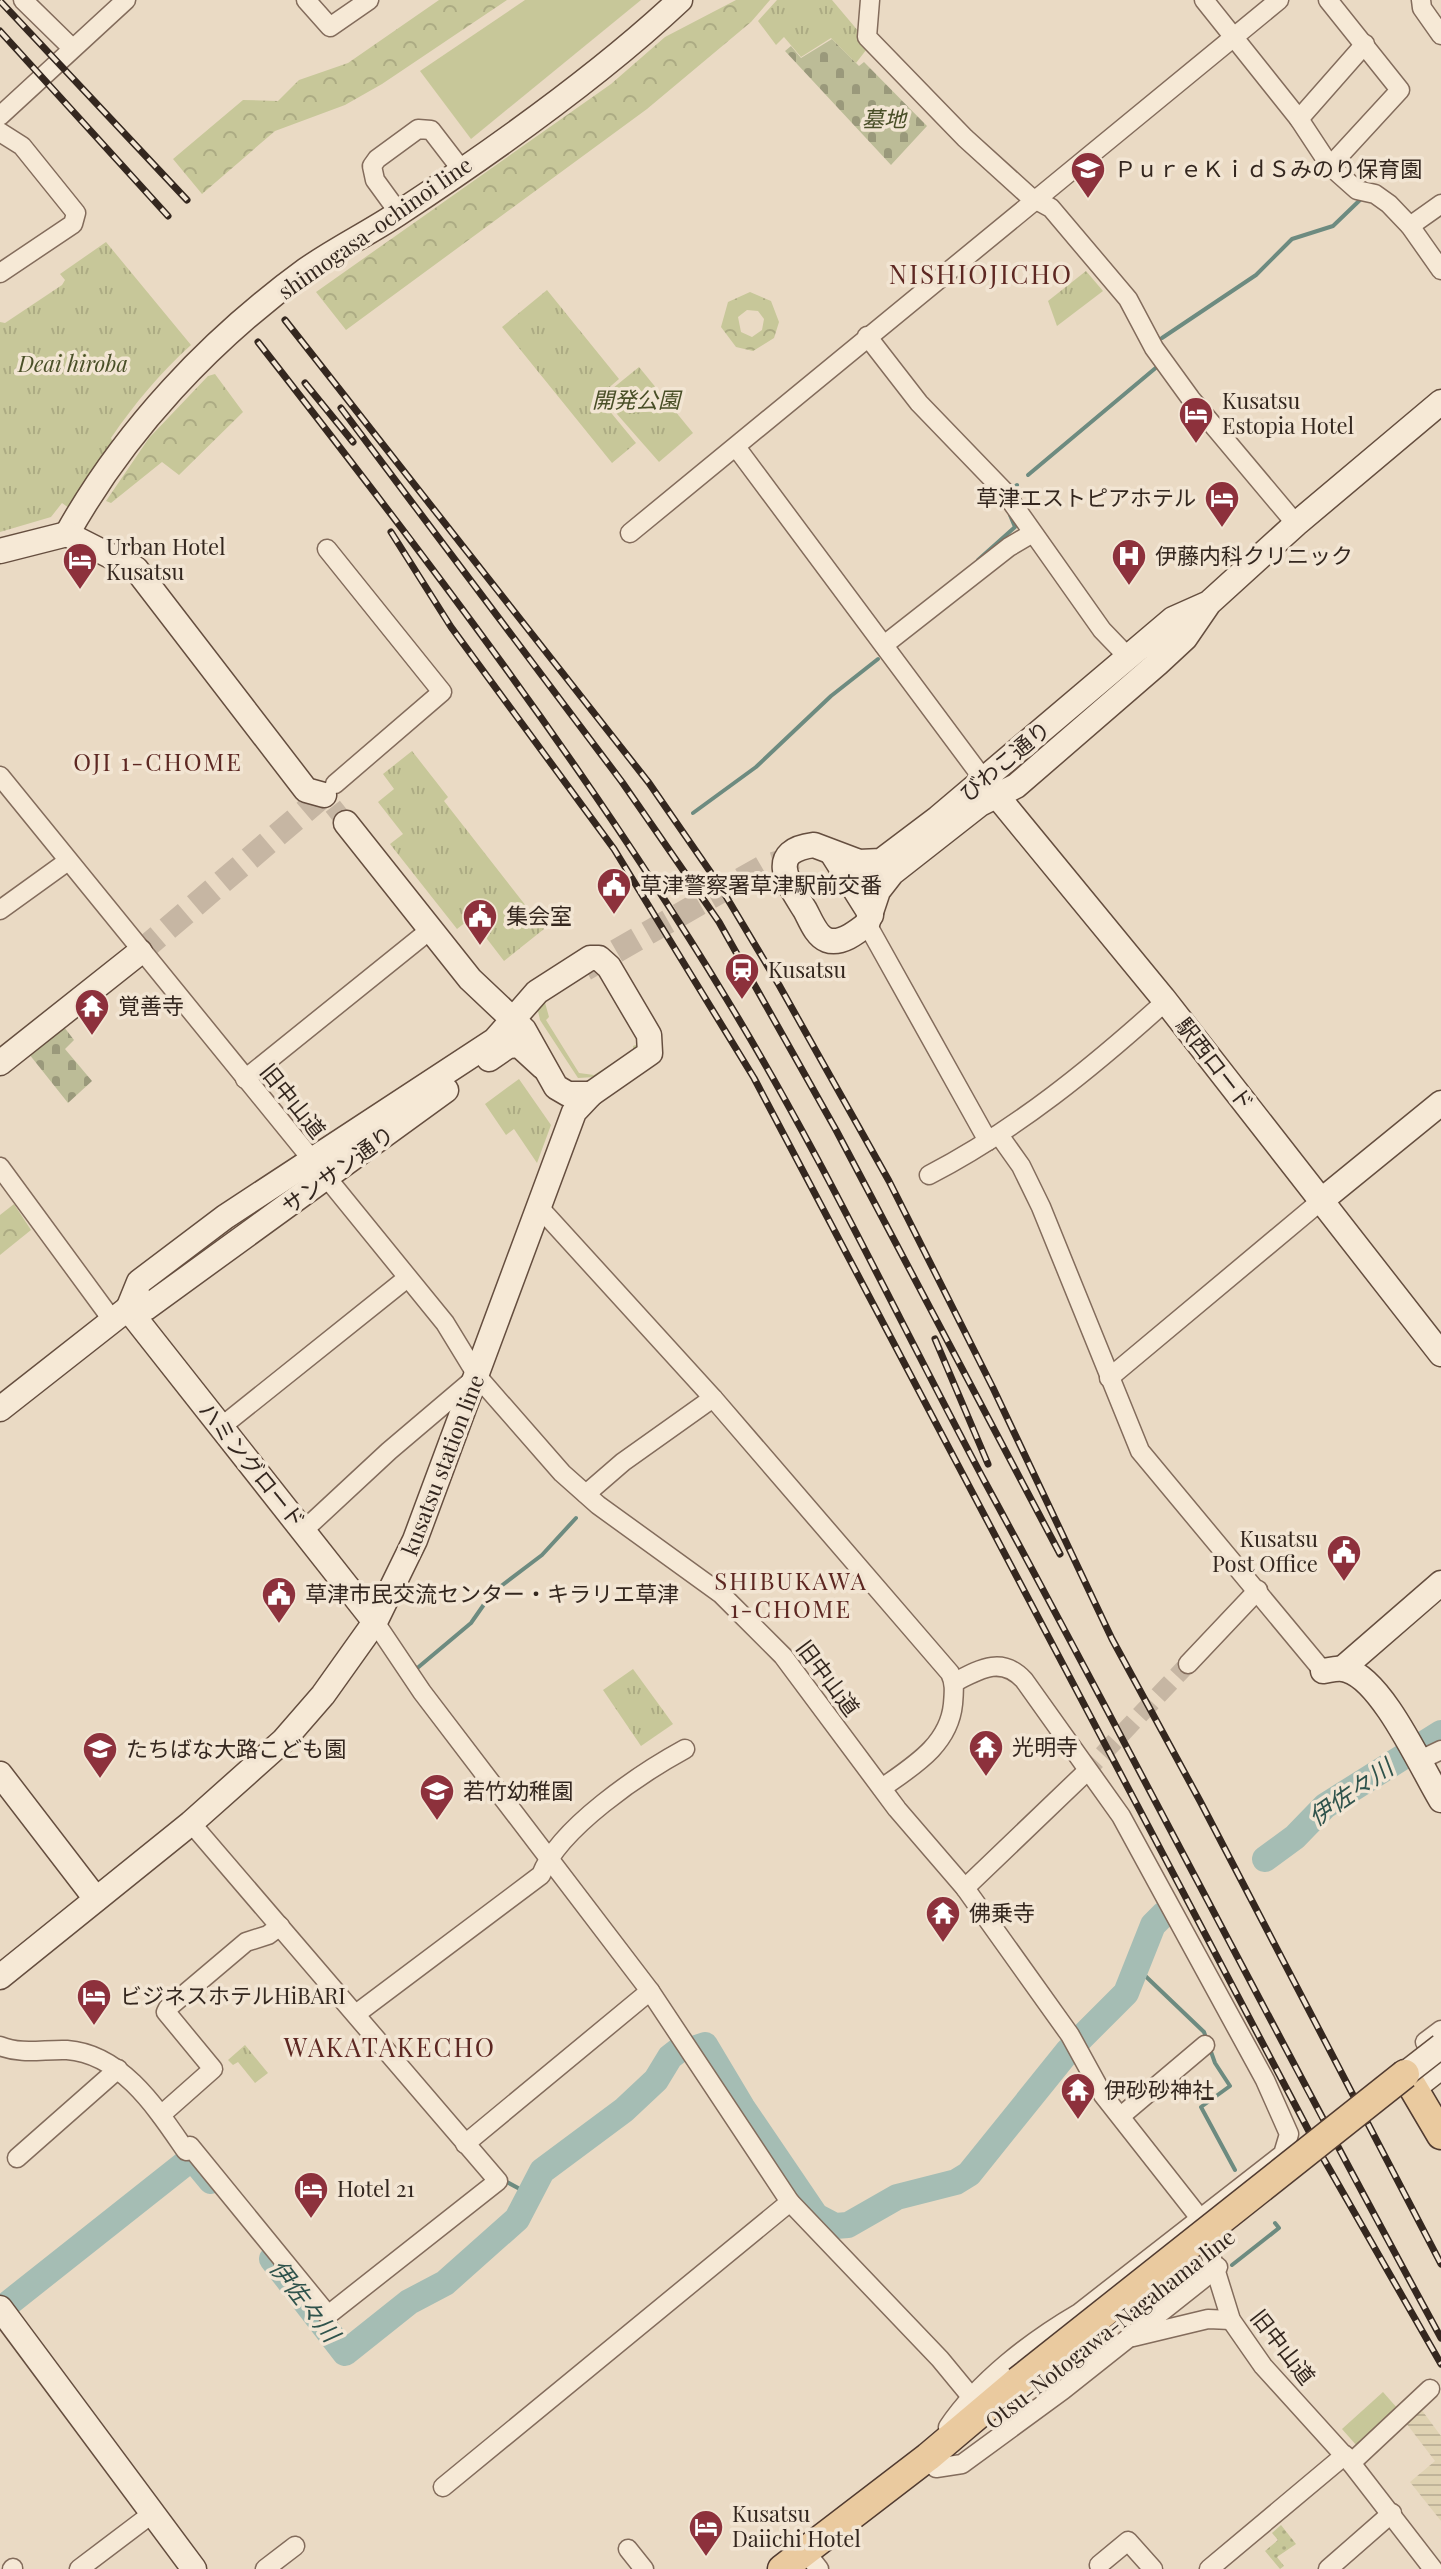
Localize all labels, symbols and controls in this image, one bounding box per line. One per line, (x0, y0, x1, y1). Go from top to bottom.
park label: 墓地 (862, 103, 908, 133)
street label: shimogasa-ochinoi line (272, 149, 477, 305)
school or university icon: ＰｕｒｅＫｉｄＳみのり保育園 (1069, 150, 1107, 200)
place label: ＰｕｒｅＫｉｄＳみのり保育園 (1114, 153, 1422, 183)
district label: NISHIOJICHO (889, 256, 1073, 291)
park label: Deai hiroba (17, 348, 128, 378)
park label: 開発公園 (592, 384, 683, 414)
place label: Kusatsu Estopia Hotel (1222, 385, 1354, 440)
hotel icon: Kusatsu Estopia Hotel (1177, 395, 1215, 445)
hotel icon: 草津エストピアホテル (1203, 479, 1241, 529)
place label: 草津エストピアホテル (976, 482, 1196, 512)
place label: Urban Hotel Kusatsu (106, 531, 226, 586)
hospital icon: 伊藤内科クリニック (1110, 537, 1148, 587)
place label: 伊藤内科クリニック (1155, 540, 1353, 570)
hotel icon: Urban Hotel Kusatsu (61, 541, 99, 591)
street label: びわこ通り (953, 713, 1056, 807)
district label: OJI 1-CHOME (73, 745, 243, 777)
public building icon: 草津警察署草津駅前交番 (595, 866, 633, 916)
place label: 草津警察署草津駅前交番 (640, 869, 882, 899)
public building icon: 集会室 (461, 897, 499, 947)
place label: 集会室 (506, 900, 572, 930)
station icon: Kusatsu (723, 951, 761, 1001)
place label: Kusatsu (768, 954, 847, 984)
temple icon: 覚善寺 (73, 987, 111, 1037)
place label: 覚善寺 (118, 990, 184, 1020)
street label: 駅西ロード (1170, 1011, 1261, 1116)
street label: 旧中山道 (254, 1057, 333, 1144)
street label: サンサン通り (275, 1118, 400, 1220)
street label: kusatsu station line (394, 1370, 490, 1559)
street label: ハミングロード (193, 1395, 313, 1534)
place label: Kusatsu Post Office (1212, 1523, 1318, 1578)
public building icon: Kusatsu Post Office (1325, 1533, 1363, 1583)
district label: SHIBUKAWA 1-CHOME (714, 1564, 868, 1624)
public building icon: 草津市民交流センター・キラリエ草津 (260, 1575, 298, 1625)
place label: 草津市民交流センター・キラリエ草津 (305, 1578, 679, 1608)
street label: 旧中山道 (790, 1633, 867, 1722)
temple icon: 光明寺 (967, 1728, 1005, 1778)
school or university icon: たちばな大路こども園 (81, 1730, 119, 1780)
place label: 光明寺 (1012, 1731, 1078, 1761)
place label: たちばな大路こども園 (126, 1733, 346, 1763)
water label: 伊佐々川 (1301, 1749, 1401, 1832)
school or university icon: 若竹幼稚園 (418, 1772, 456, 1822)
place label: 若竹幼稚園 (463, 1775, 573, 1805)
temple icon: 佛乗寺 (924, 1894, 962, 1944)
place label: 佛乗寺 (969, 1897, 1035, 1927)
hotel icon: ビジネスホテルHiBARI (75, 1977, 113, 2027)
place label: ビジネスホテルHiBARI (120, 1980, 346, 2010)
district label: WAKATAKECHO (283, 2029, 496, 2064)
temple icon: 伊砂砂神社 (1059, 2071, 1097, 2121)
place label: 伊砂砂神社 (1104, 2074, 1214, 2104)
hotel icon: Hotel 21 (292, 2170, 330, 2220)
place label: Hotel 21 (337, 2173, 415, 2203)
street label: Otsu-Notogawa-Nagahama line (978, 2221, 1241, 2435)
water label: 伊佐々川 (263, 2252, 350, 2350)
street label: 旧中山道 (1245, 2302, 1323, 2390)
place label: Kusatsu Daiichi Hotel (732, 2498, 861, 2553)
hotel icon: Kusatsu Daiichi Hotel (687, 2508, 725, 2558)

